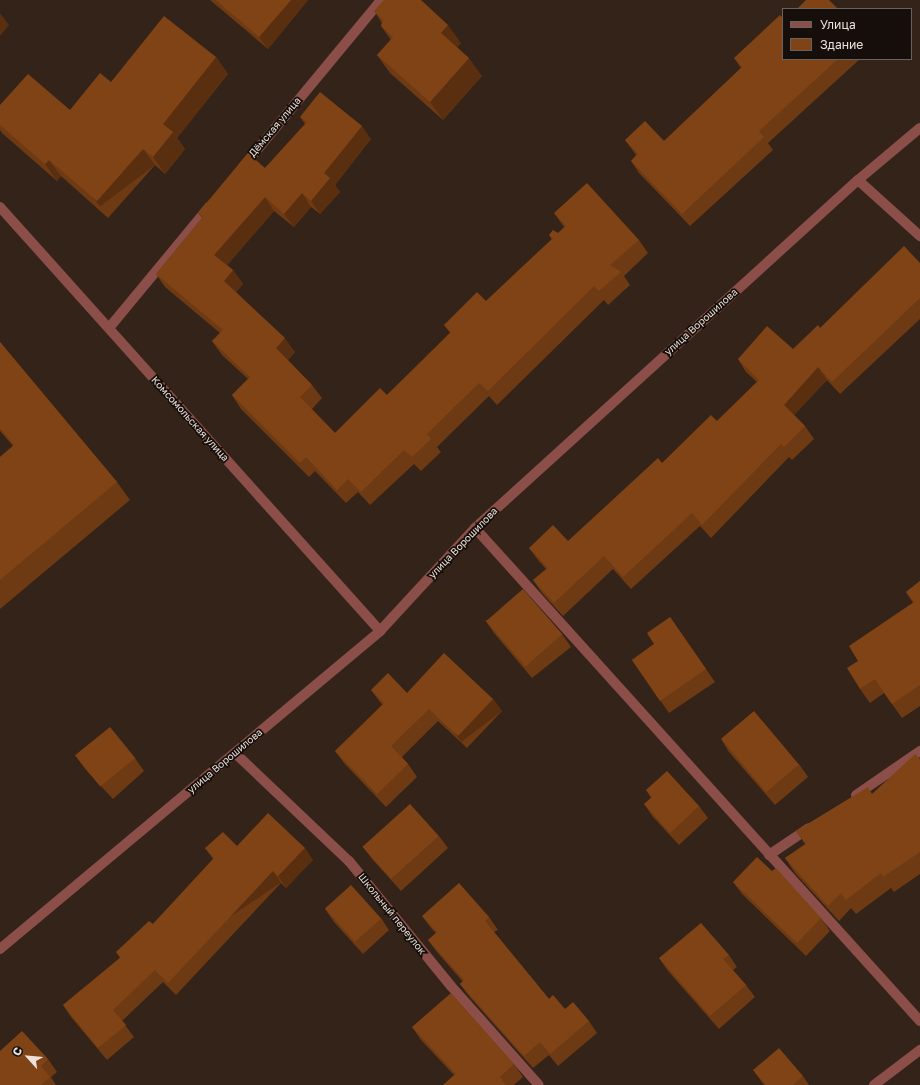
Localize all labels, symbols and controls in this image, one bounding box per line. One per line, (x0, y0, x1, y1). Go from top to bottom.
legend (782, 8, 912, 60)
text: Улица (820, 17, 856, 32)
text: Здание (820, 37, 863, 52)
street label: Дёмская улица (246, 95, 304, 159)
street label: улица Ворошилова (662, 286, 740, 358)
street label: Комсомольская улица (149, 374, 231, 464)
street label: улица Ворошилова (426, 505, 500, 581)
street label: улица Ворошилова (185, 726, 265, 796)
street label: Школьный переулок (356, 871, 428, 957)
north arrow (8, 1037, 48, 1077)
text: С (9, 1045, 24, 1058)

